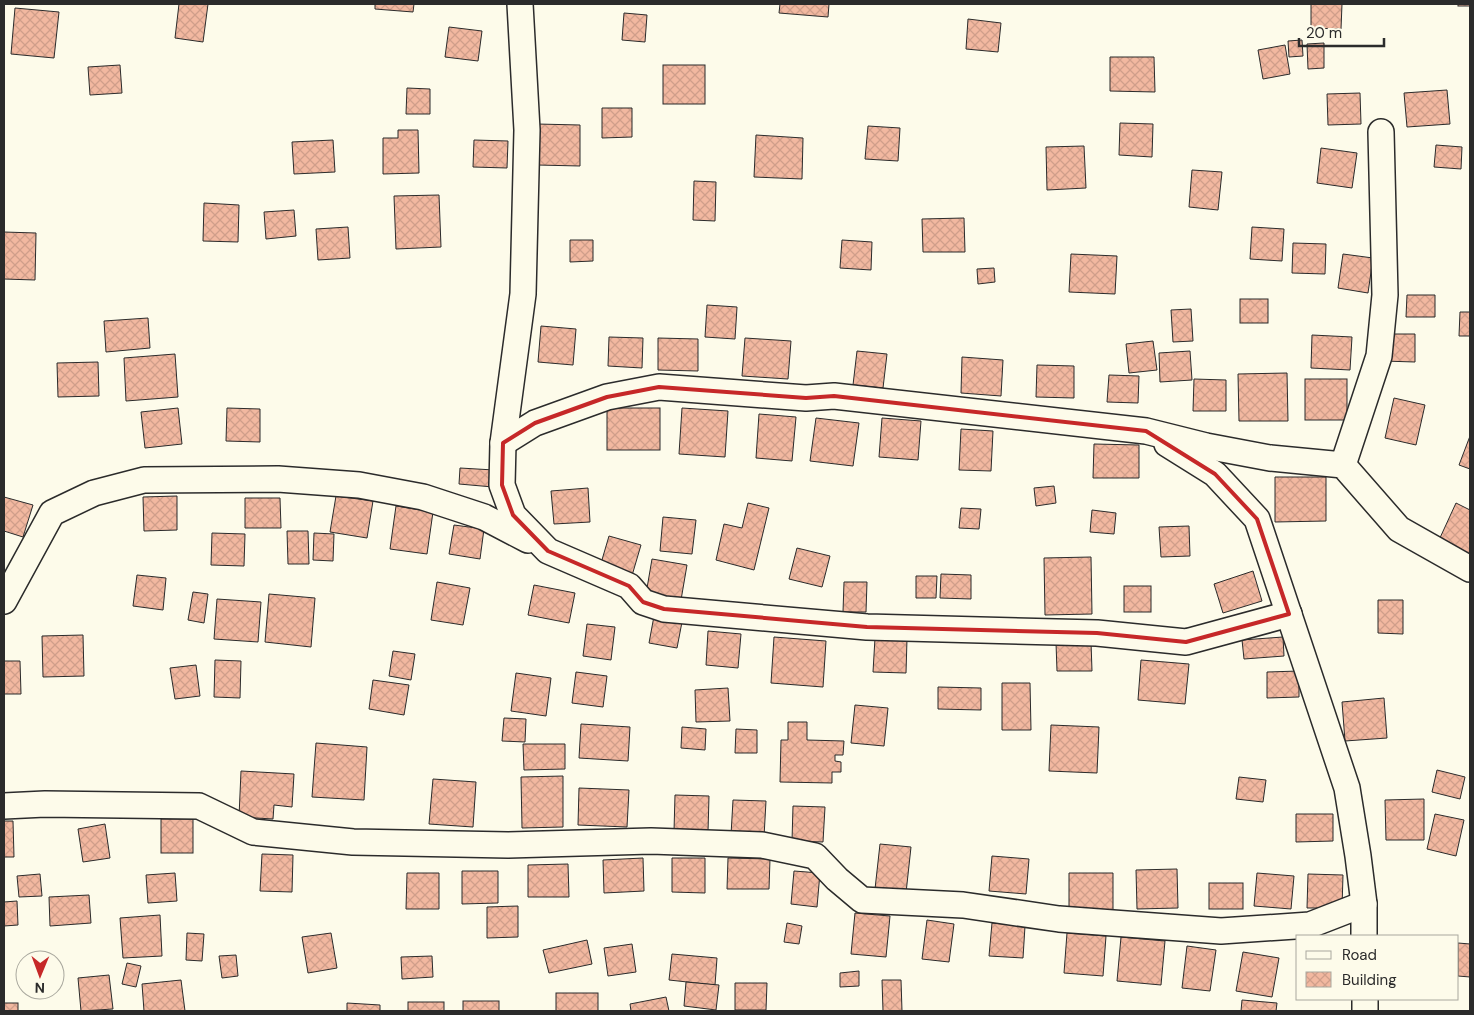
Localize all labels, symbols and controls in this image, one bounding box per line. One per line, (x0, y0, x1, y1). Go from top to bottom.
scale bar (1299, 15, 1384, 47)
text: 20 m (1306, 23, 1342, 43)
legend (1296, 935, 1459, 1000)
text: Road (1342, 945, 1377, 965)
north arrow (15, 950, 65, 1000)
text: Building (1342, 970, 1397, 990)
text: N (35, 979, 45, 997)

